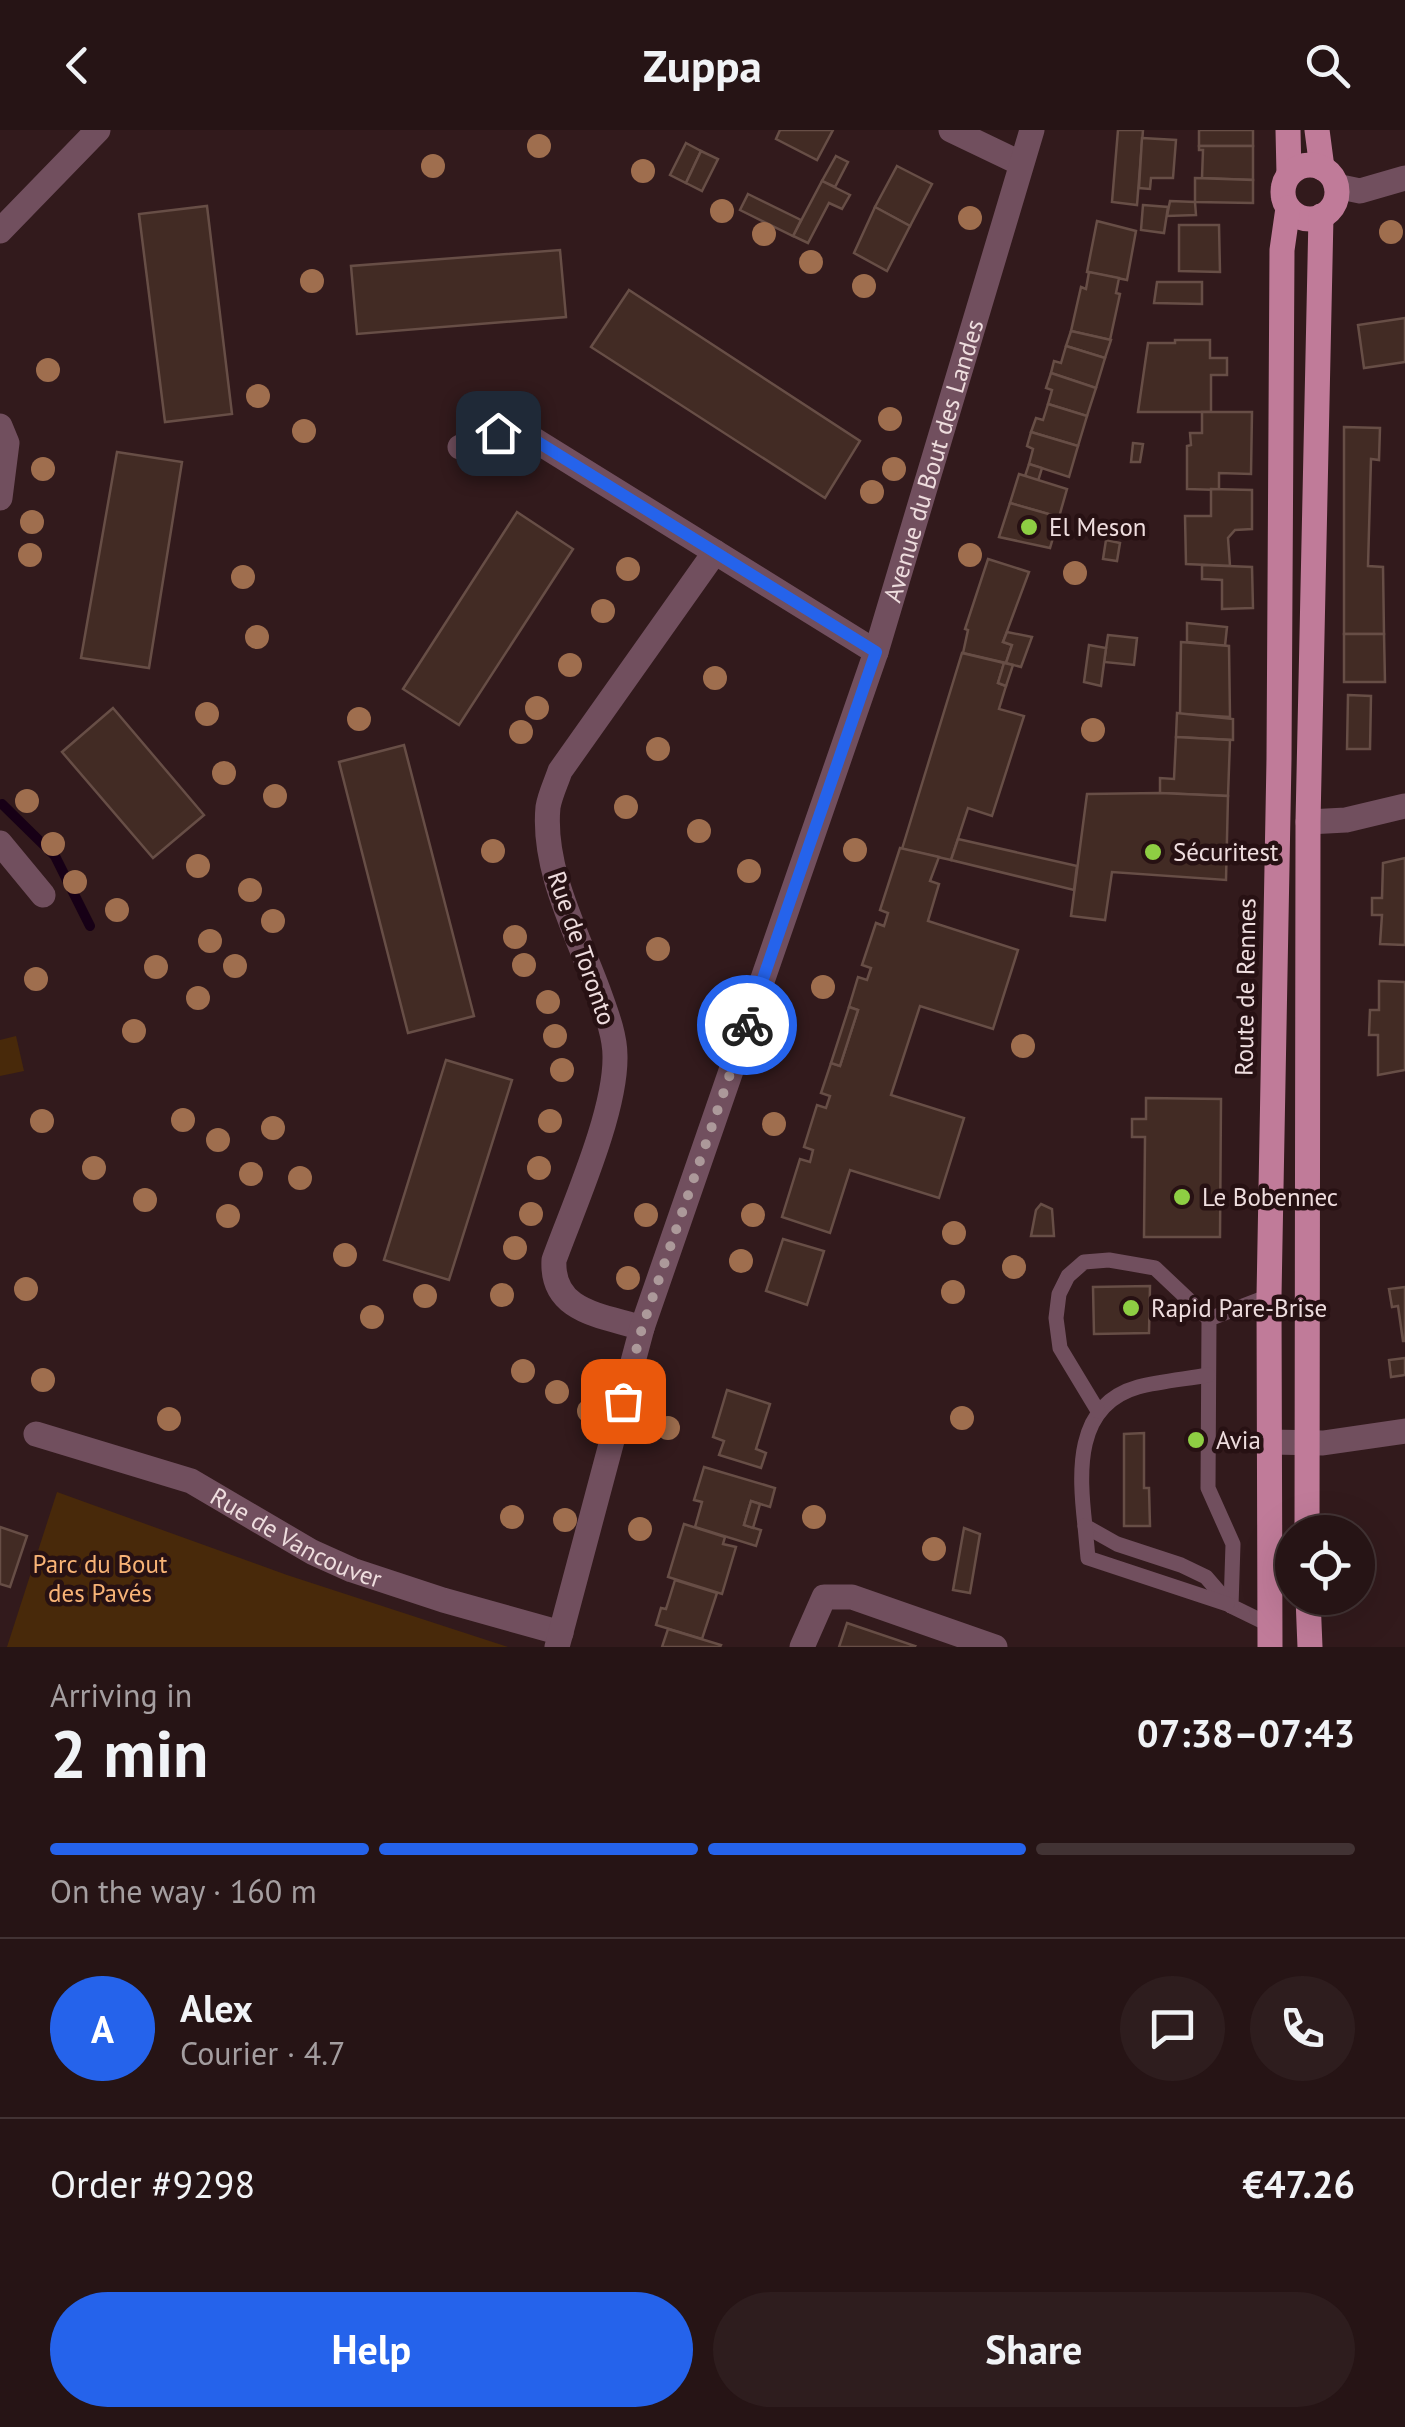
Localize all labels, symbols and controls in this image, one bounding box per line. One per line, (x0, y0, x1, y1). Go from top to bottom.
text: Zuppa (643, 36, 762, 94)
icon: back (50, 38, 105, 93)
icon: search (1300, 38, 1355, 93)
street label: Avenue du Bout des Landes (876, 316, 991, 606)
pin (456, 391, 541, 476)
icon: home (471, 406, 526, 461)
place label: El Meson (1049, 511, 1146, 543)
marker: El Meson (1018, 516, 1040, 538)
place label: Sécuritest (1173, 836, 1279, 868)
marker: Sécuritest (1142, 841, 1164, 863)
street label: Rue de Toronto (541, 867, 623, 1029)
street label: Route de Rennes (1227, 898, 1263, 1076)
courier (697, 975, 797, 1075)
icon: bike (720, 998, 775, 1053)
place label: Le Bobennec (1202, 1181, 1338, 1213)
marker: Le Bobennec (1171, 1186, 1193, 1208)
place label: Rapid Pare-Brise (1151, 1292, 1327, 1324)
marker: Rapid Pare-Brise (1120, 1297, 1142, 1319)
pin (581, 1359, 666, 1444)
icon: bag (596, 1374, 651, 1429)
place label: Avia (1216, 1424, 1261, 1456)
marker: Avia (1185, 1429, 1207, 1451)
street label: Rue de Vancouver (205, 1480, 386, 1595)
map controls (1275, 1515, 1375, 1615)
button: locate (1275, 1515, 1375, 1615)
park label: Parc du Bout des Pavés (33, 1548, 168, 1609)
text: Arriving in (50, 1674, 192, 1716)
text: 07:38–07:43 (1137, 1708, 1355, 1757)
text: 2 min (50, 1711, 209, 1795)
text: On the way · 160 m (50, 1870, 317, 1912)
button: chat (1120, 1976, 1225, 2081)
button: phone (1250, 1976, 1355, 2081)
text: Alex (180, 1983, 253, 2032)
text: A (91, 2004, 114, 2053)
text: Courier · 4.7 (180, 2032, 346, 2074)
text: Order #9298 (50, 2159, 255, 2208)
text: €47.26 (1242, 2159, 1355, 2208)
button: Help (50, 2292, 693, 2407)
button: Share (713, 2292, 1355, 2407)

